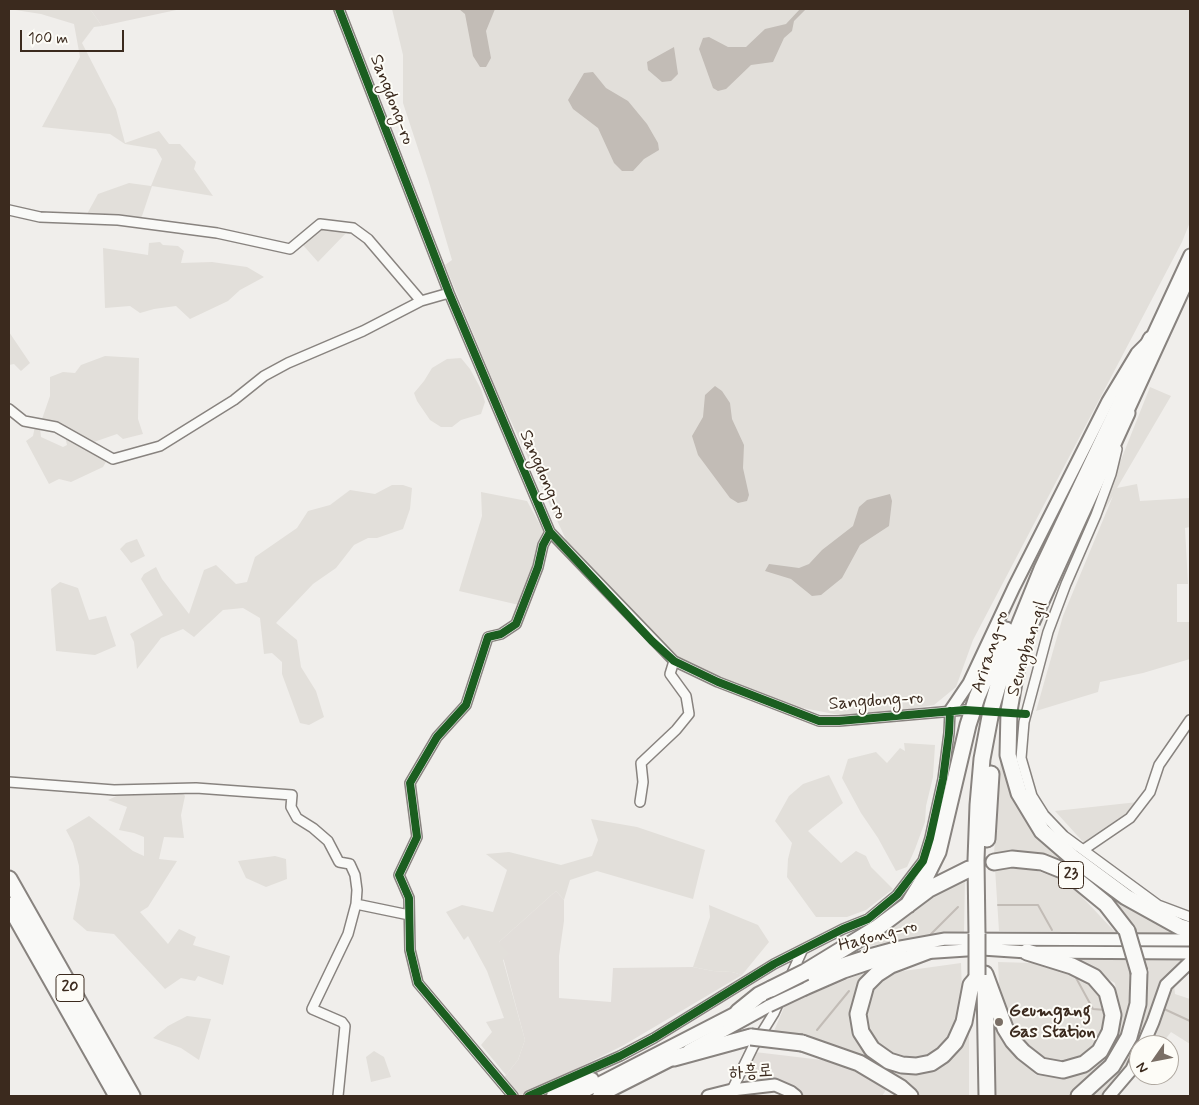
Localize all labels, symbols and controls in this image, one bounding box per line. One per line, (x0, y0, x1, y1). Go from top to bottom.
scale bar (22, 20, 126, 52)
text: 100 m (28, 29, 68, 49)
street label: Sangdong-ro (364, 52, 418, 148)
street label: Sangdong-ro (514, 427, 570, 523)
street label: Seungban-gil (1003, 599, 1053, 699)
street label: Arirang-ro (968, 608, 1014, 696)
street label: Sangdong-ro (828, 688, 924, 716)
road number: 23 (1058, 862, 1084, 888)
street label: Hagong-ro (836, 916, 920, 958)
road number: 20 (56, 974, 84, 1001)
place label: Geumgang Gas Station (1009, 1001, 1096, 1044)
marker: Geumgang Gas Station (993, 1016, 1005, 1028)
north arrow (1129, 1035, 1179, 1085)
text: N (1132, 1059, 1152, 1076)
street label: 하흥로 (729, 1061, 773, 1085)

